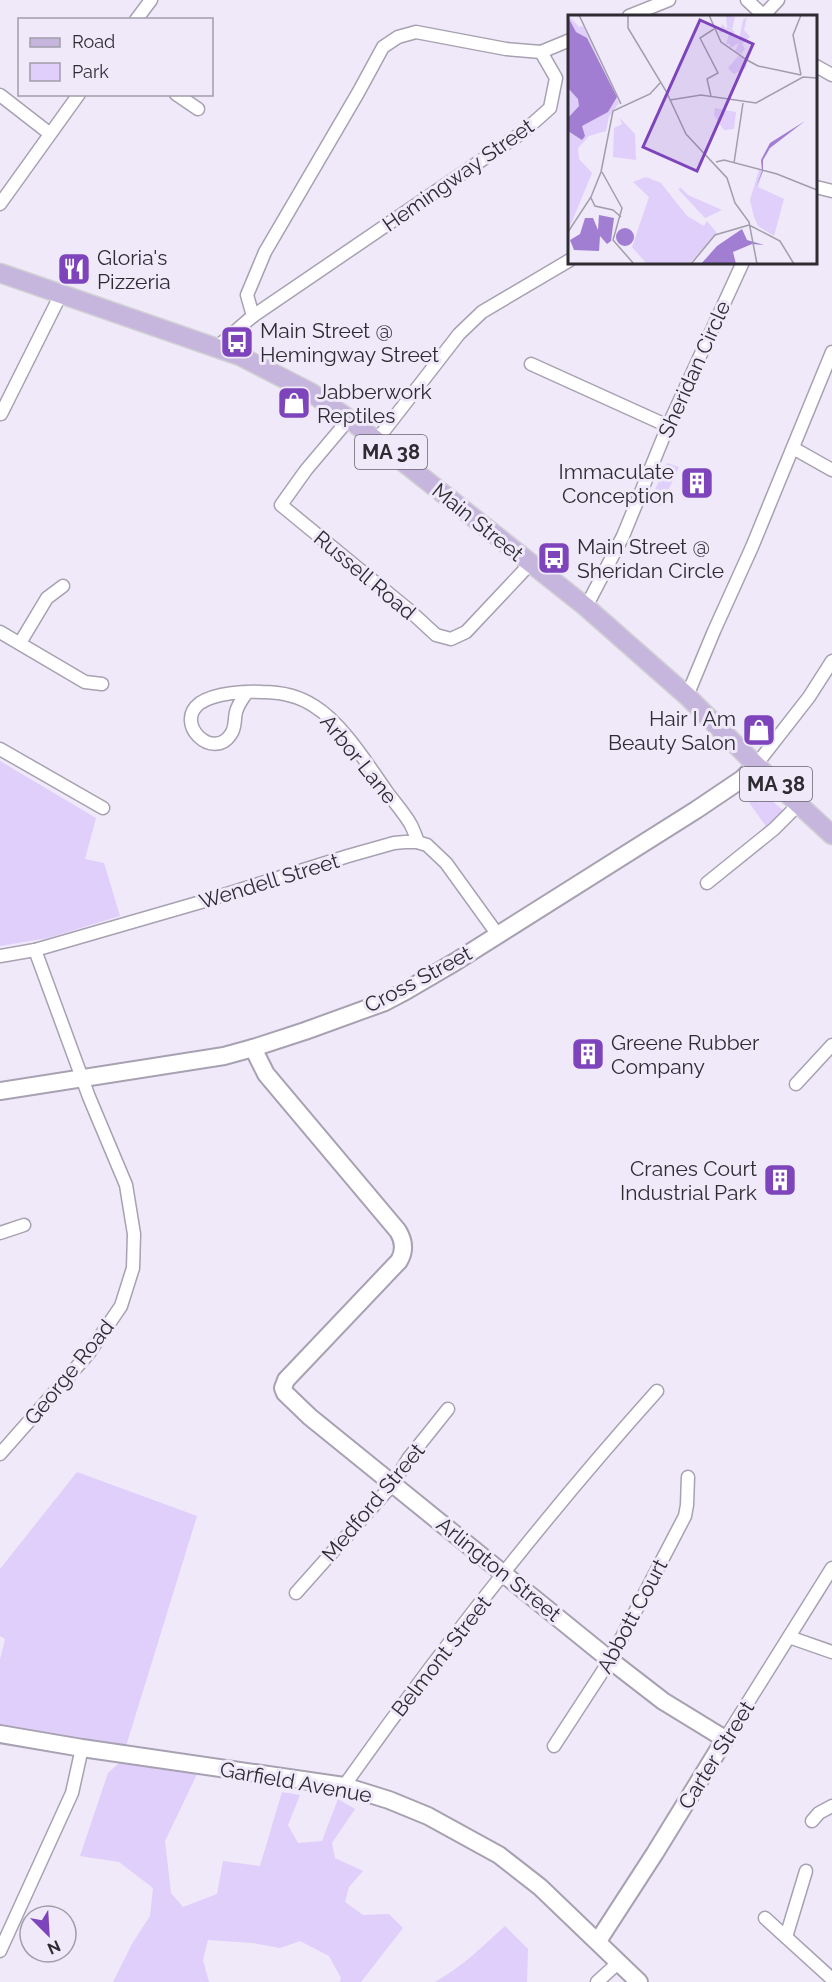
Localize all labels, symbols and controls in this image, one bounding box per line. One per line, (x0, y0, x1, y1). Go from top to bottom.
inset map (568, 15, 817, 264)
legend (18, 18, 213, 96)
text: Road (72, 31, 115, 52)
text: Park (72, 61, 109, 82)
street label: Hemingway Street (377, 113, 539, 237)
place label: Gloria's Pizzeria (97, 245, 171, 294)
restaurant icon: Gloria's Pizzeria (56, 251, 92, 287)
street label: Sheridan Circle (653, 297, 735, 441)
place label: Main Street @ Hemingway Street (260, 318, 439, 367)
bus stop icon: Main Street @ Hemingway Street (219, 324, 255, 360)
place label: Jabberwork Reptiles (317, 379, 432, 428)
shop icon: Jabberwork Reptiles (276, 385, 312, 421)
road number: MA 38 (355, 435, 427, 469)
place label: Immaculate Conception (558, 459, 674, 508)
building icon: Immaculate Conception (679, 465, 715, 501)
street label: Main Street (427, 478, 529, 566)
street label: Russell Road (309, 525, 421, 625)
place label: Main Street @ Sheridan Circle (577, 534, 724, 583)
bus stop icon: Main Street @ Sheridan Circle (536, 540, 572, 576)
place label: Hair I Am Beauty Salon (608, 706, 736, 755)
street label: Arbor Lane (315, 709, 403, 809)
shop icon: Hair I Am Beauty Salon (741, 712, 777, 748)
road number: MA 38 (740, 767, 812, 801)
street label: Wendell Street (196, 848, 342, 914)
street label: Cross Street (360, 940, 476, 1018)
place label: Greene Rubber Company (611, 1030, 760, 1079)
building icon: Greene Rubber Company (570, 1036, 606, 1072)
place label: Cranes Court Industrial Park (620, 1156, 757, 1205)
building icon: Cranes Court Industrial Park (762, 1162, 798, 1198)
street label: George Road (19, 1314, 119, 1430)
street label: Medford Street (316, 1438, 430, 1566)
street label: Arlington Street (432, 1511, 566, 1627)
street label: Abbott Court (591, 1555, 673, 1677)
street label: Belmont Street (386, 1591, 496, 1721)
street label: Carter Street (673, 1696, 759, 1814)
street label: Garfield Avenue (218, 1756, 374, 1808)
north arrow (18, 1904, 78, 1964)
text: N (44, 1936, 63, 1958)

